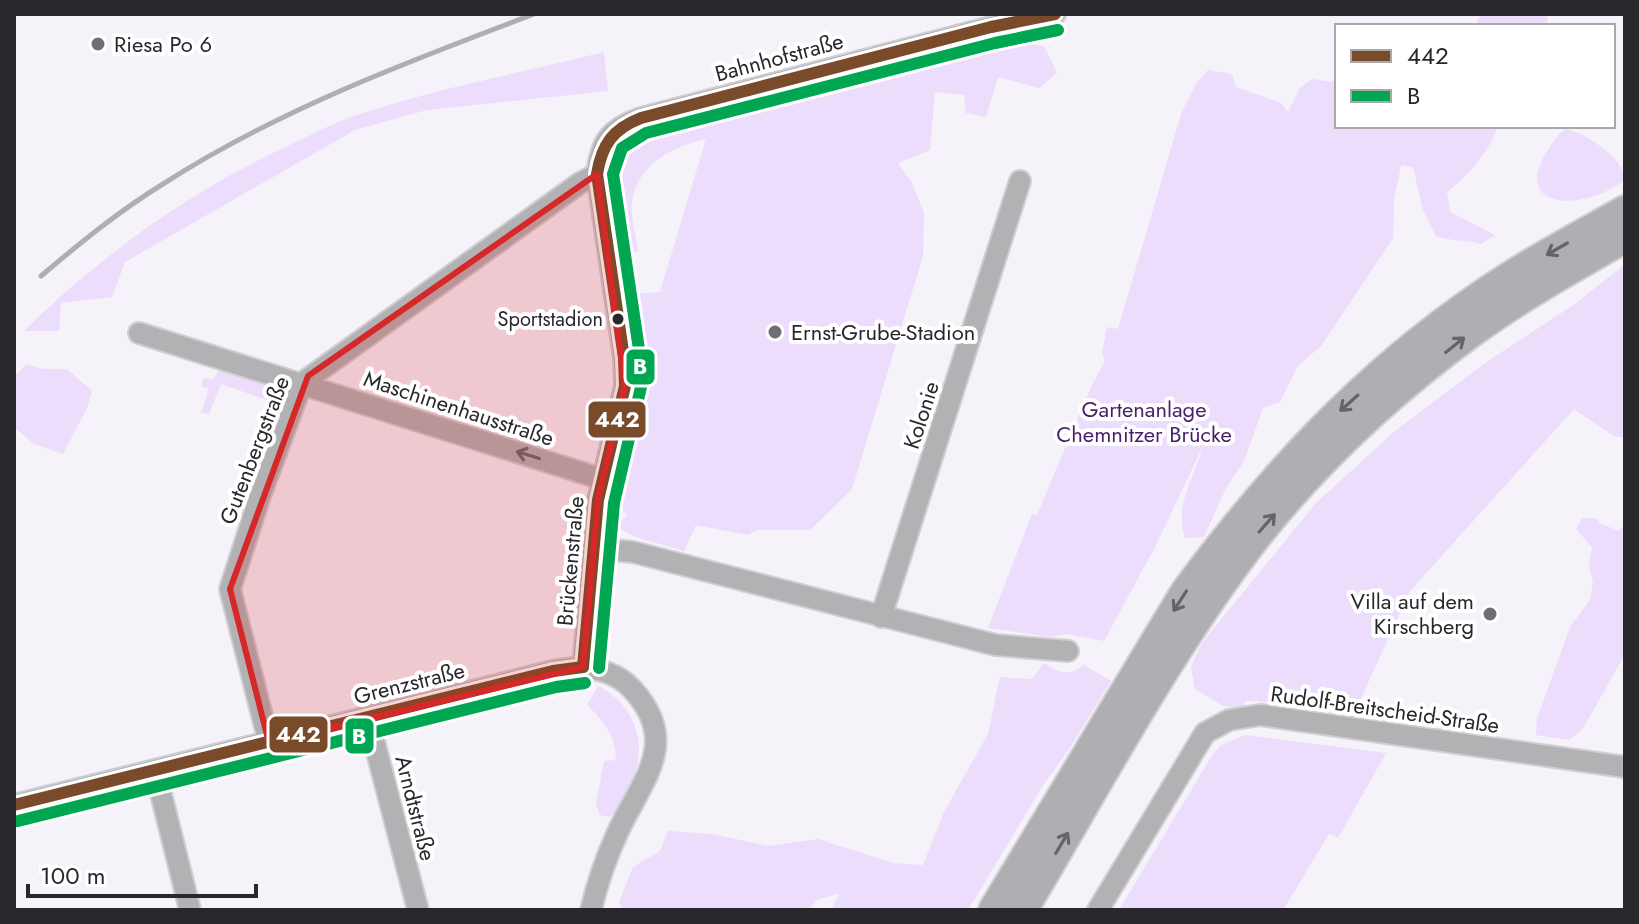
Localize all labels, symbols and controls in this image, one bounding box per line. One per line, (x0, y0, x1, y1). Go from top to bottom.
street label: Bahnhofstraße (711, 24, 847, 90)
legend (1335, 24, 1615, 128)
place label: Riesa Po 6 (114, 28, 212, 60)
marker: Riesa Po 6 (89, 35, 107, 53)
text: 442 (1407, 38, 1449, 73)
text: B (1407, 78, 1420, 113)
one-way arrow (1546, 242, 1570, 257)
place label: Sportstadion (498, 305, 603, 334)
marker: Sportstadion (610, 311, 626, 327)
place label: Ernst-Grube-Stadion (791, 316, 975, 348)
marker: Ernst-Grube-Stadion (766, 323, 784, 341)
one-way arrow (1444, 336, 1465, 353)
line badge: B (625, 348, 656, 386)
text: B (633, 350, 647, 382)
street label: Maschinenhausstraße (360, 362, 558, 454)
street label: Gutenbergstraße (211, 371, 297, 529)
street label: Kolonie (895, 377, 947, 453)
park label: Gartenanlage Chemnitzer Brücke (1056, 393, 1232, 450)
one-way arrow (1339, 394, 1359, 412)
line badge: 442 (587, 400, 647, 439)
text: 442 (594, 403, 640, 435)
one-way arrow (515, 447, 540, 462)
street label: Brückenstraße (548, 495, 592, 627)
one-way arrow (1258, 514, 1276, 534)
place label: Villa auf dem Kirschberg (1350, 585, 1474, 642)
one-way arrow (1172, 589, 1188, 611)
marker: Villa auf dem Kirschberg (1481, 605, 1499, 623)
street label: Grenzstraße (350, 654, 468, 712)
street label: Rudolf-Breitscheid-Straße (1269, 677, 1501, 741)
line badge: 442 (268, 715, 329, 754)
line badge: B (344, 717, 375, 755)
text: 442 (275, 718, 321, 750)
text: B (352, 720, 366, 752)
street label: Arndtstraße (387, 752, 445, 864)
one-way arrow (1054, 832, 1070, 855)
scale bar (28, 848, 256, 898)
text: 100 m (40, 858, 106, 893)

